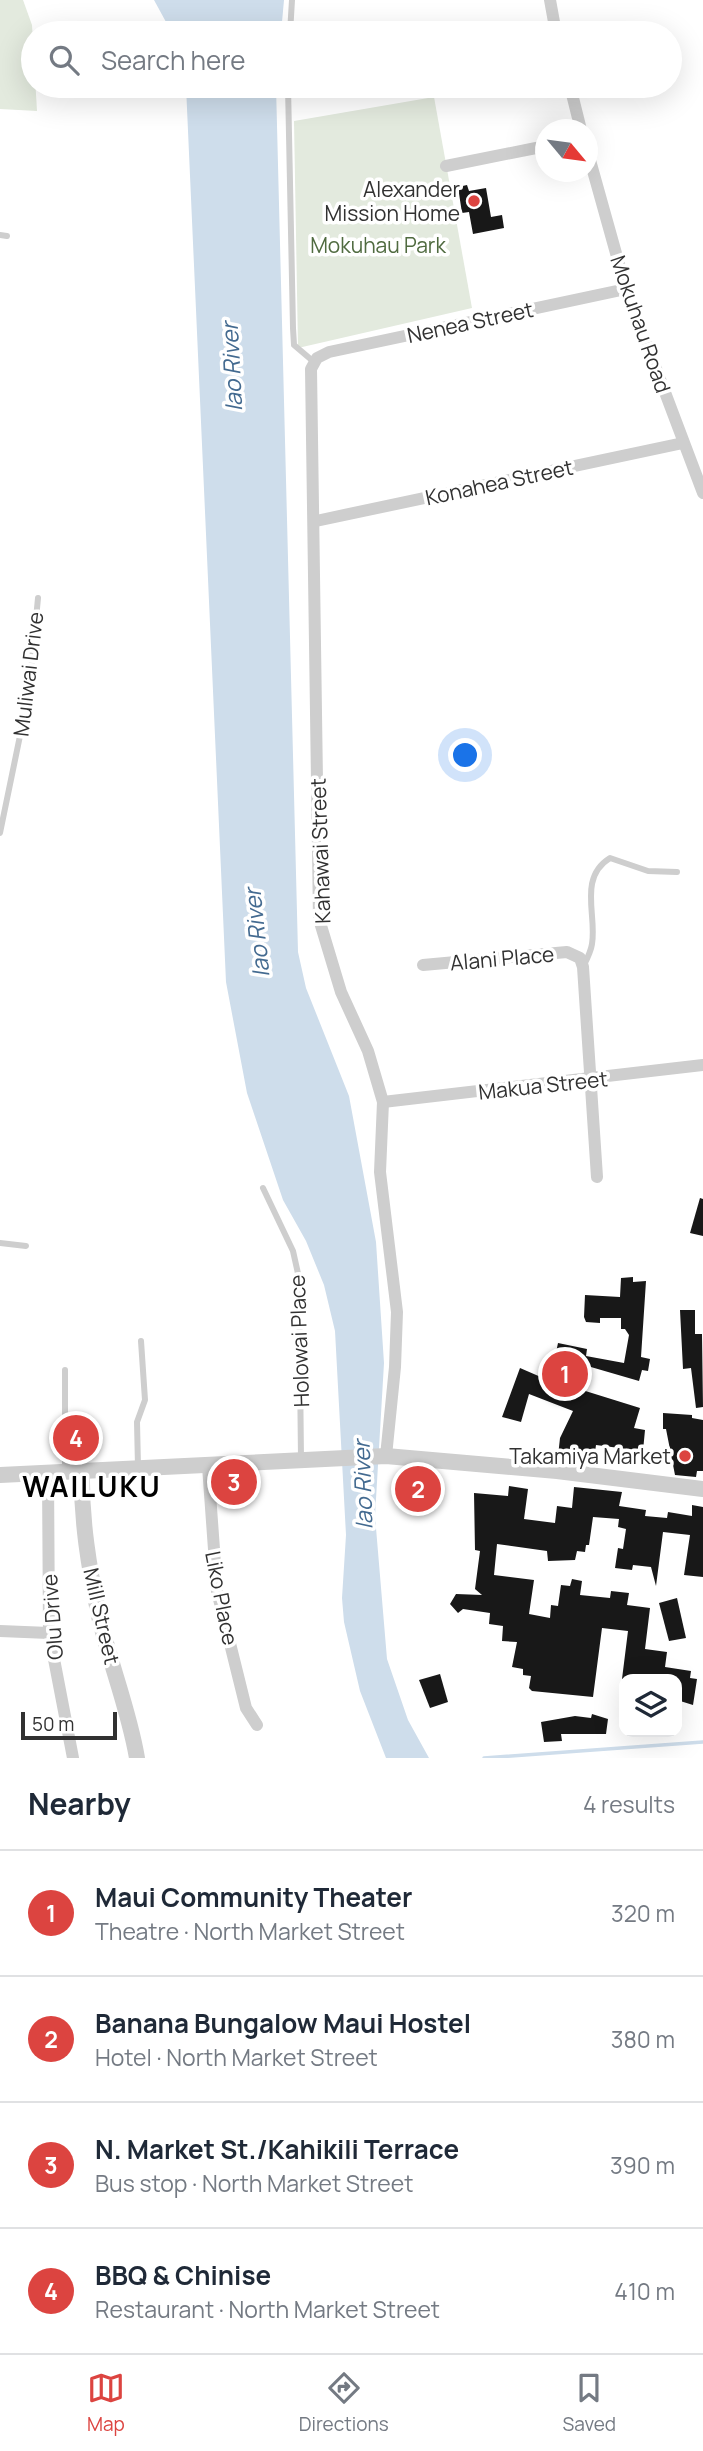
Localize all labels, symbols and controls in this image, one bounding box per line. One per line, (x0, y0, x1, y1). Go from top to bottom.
search box (21, 21, 682, 98)
icon: search (45, 41, 83, 79)
text: Search here (101, 42, 246, 78)
north arrow (535, 119, 598, 182)
place label: Alexander Mission Home (325, 175, 460, 227)
marker: Alexander Mission Home (466, 193, 482, 209)
park label: Mokuhau Park (310, 231, 446, 259)
street label: Mokuhau Road (604, 252, 678, 396)
street label: Nenea Street (404, 295, 536, 349)
water label: Iao River (213, 319, 249, 412)
street label: Konahea Street (423, 453, 575, 511)
street label: Muliwai Drive (6, 610, 50, 738)
your location (448, 738, 482, 772)
street label: Kahawai Street (303, 778, 337, 924)
water label: Iao River (235, 884, 277, 979)
street label: Alani Place (449, 940, 555, 976)
street label: Makua Street (477, 1064, 609, 1106)
street label: Holowai Place (283, 1274, 315, 1408)
pin: 1 (542, 1348, 588, 1400)
pin: 4 (53, 1412, 99, 1464)
water label: Iao River (344, 1437, 380, 1530)
place label: Takamiya Market (509, 1442, 671, 1470)
marker: Takamiya Market (677, 1448, 693, 1464)
pin: 3 (211, 1456, 257, 1508)
pin: 2 (395, 1463, 441, 1515)
district label: WAILUKU (22, 1467, 162, 1505)
street label: Liko Place (199, 1549, 245, 1647)
street label: Mill Street (77, 1565, 127, 1667)
street label: Olu Drive (35, 1573, 69, 1661)
map controls (619, 1674, 682, 1737)
button: layers (619, 1674, 682, 1737)
scale bar (21, 1709, 117, 1741)
text: 50 m (32, 1711, 74, 1737)
text: Nearby (28, 1783, 131, 1824)
text: 4 results (583, 1788, 675, 1820)
text: Maui Community Theater (95, 1879, 412, 1915)
text: 1 (46, 1897, 56, 1929)
text: 320 m (611, 1897, 675, 1929)
text: Theatre · North Market Street (95, 1915, 405, 1947)
text: Banana Bungalow Maui Hostel (95, 2005, 471, 2041)
text: 2 (44, 2023, 58, 2055)
text: 380 m (611, 2023, 675, 2055)
text: Hotel · North Market Street (95, 2041, 378, 2073)
text: N. Market St./Kahikili Terrace (95, 2131, 459, 2167)
text: 3 (44, 2149, 58, 2181)
text: 390 m (610, 2149, 675, 2181)
text: Bus stop · North Market Street (95, 2167, 413, 2199)
text: BBQ & Chinise (95, 2257, 271, 2293)
text: 4 (44, 2275, 58, 2307)
text: 410 m (614, 2275, 675, 2307)
text: Restaurant · North Market Street (95, 2293, 440, 2325)
tab: Map (87, 2369, 125, 2437)
tab: Directions (299, 2369, 389, 2437)
tab: Saved (563, 2369, 616, 2437)

